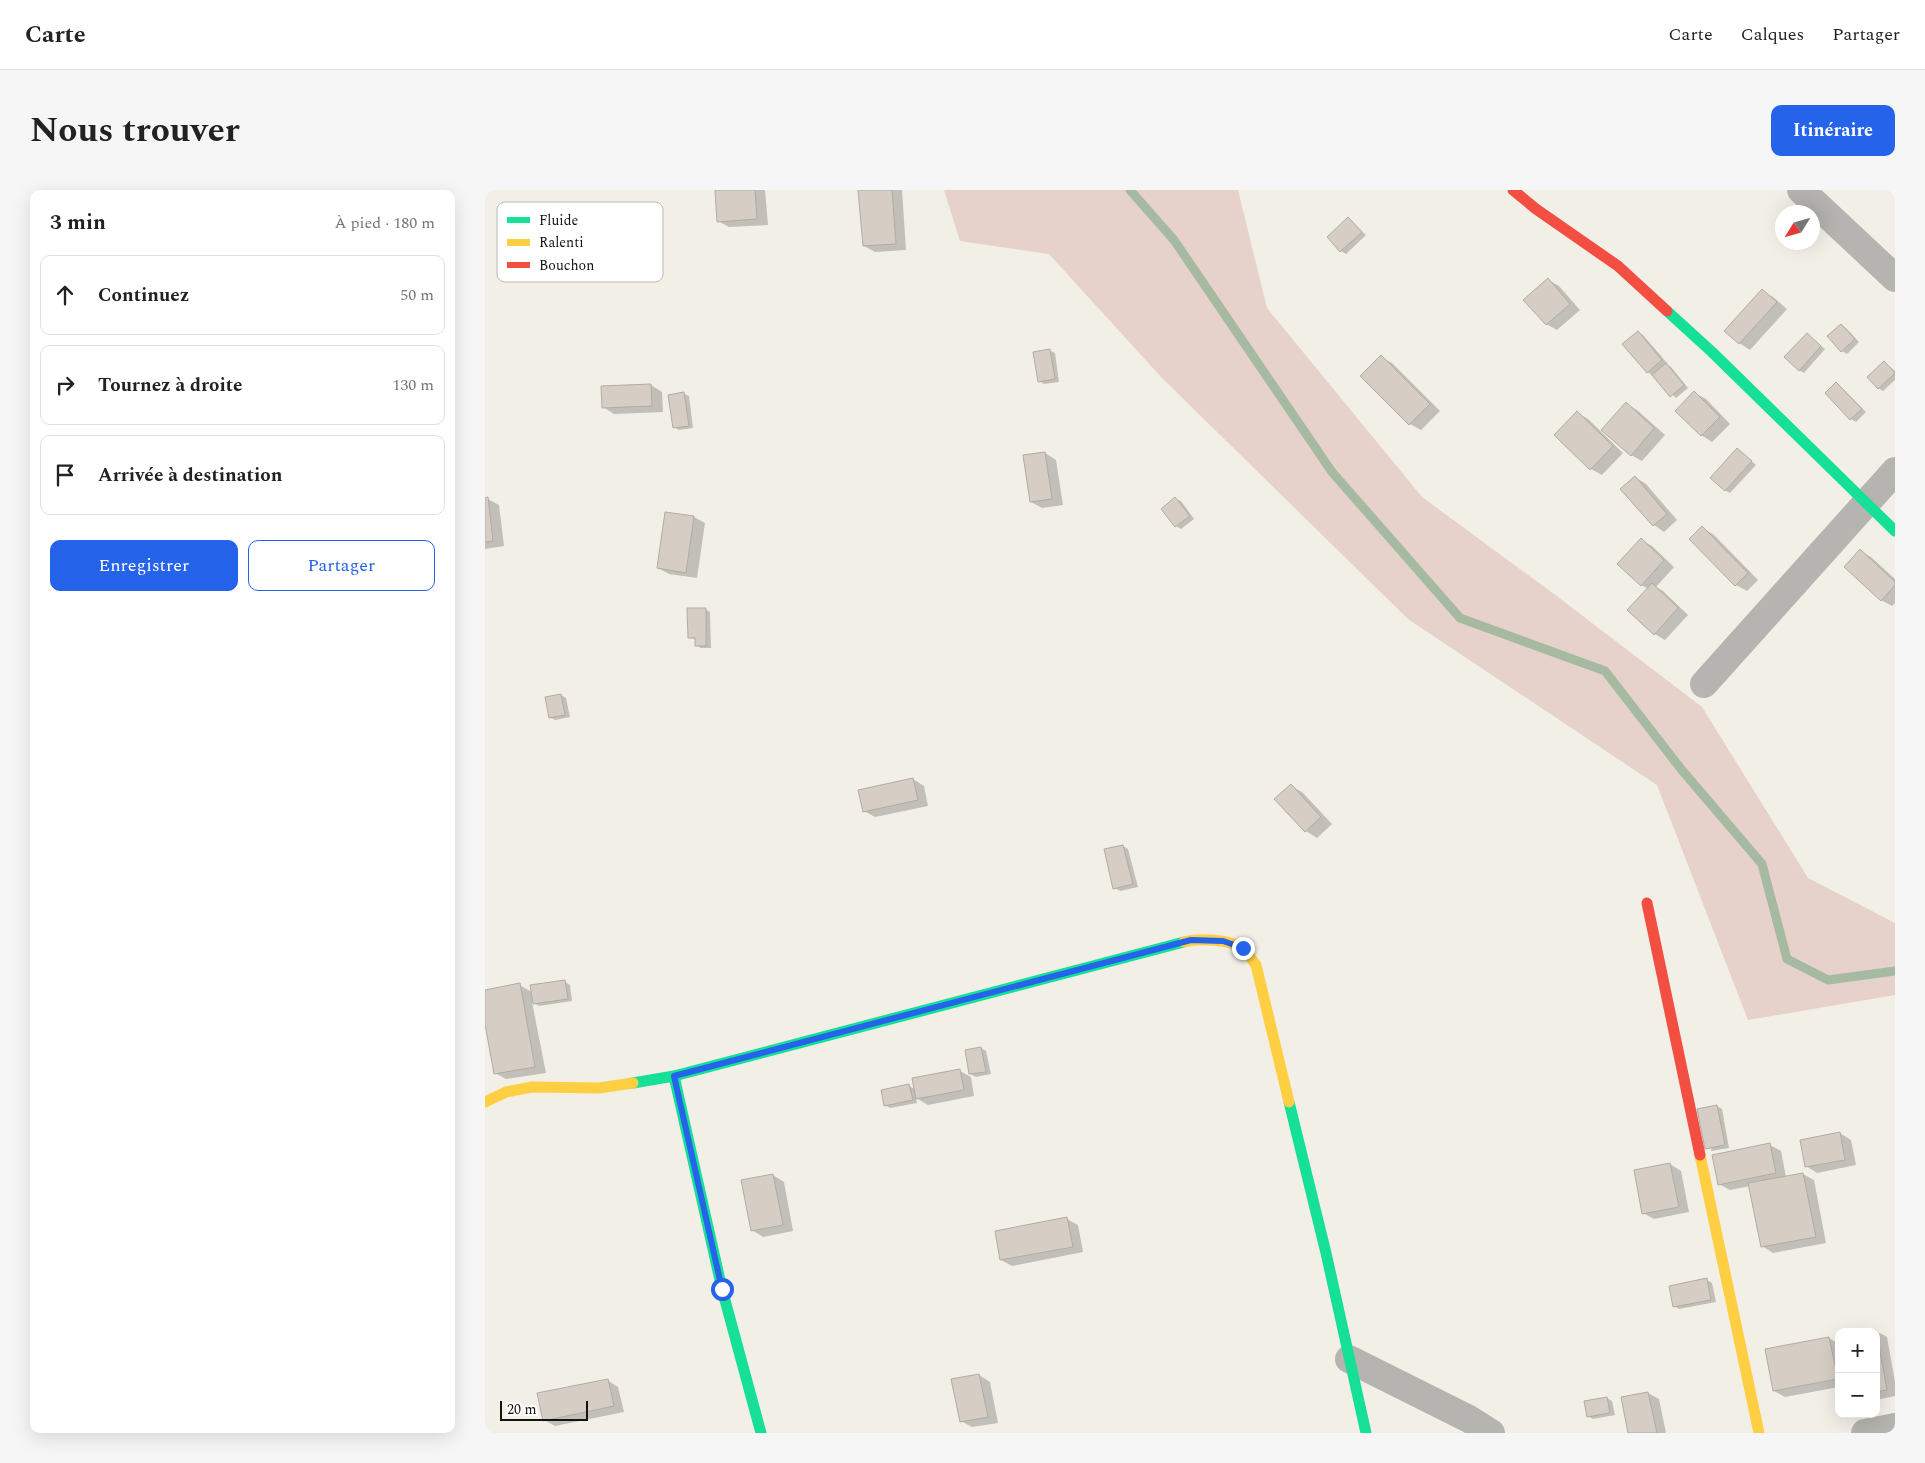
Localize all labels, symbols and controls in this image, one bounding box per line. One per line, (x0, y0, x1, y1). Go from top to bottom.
text: Carte (25, 17, 86, 53)
text: Carte (1669, 21, 1713, 48)
text: Calques (1741, 21, 1804, 48)
text: Partager (1832, 21, 1900, 48)
text: Nous trouver (30, 104, 240, 157)
button: Itinéraire (1771, 105, 1895, 156)
legend (497, 202, 663, 282)
north arrow (1775, 205, 1820, 250)
text: 3 min (50, 207, 106, 239)
text: Fluide (539, 210, 578, 231)
text: À pied · 180 m (334, 211, 435, 235)
text: Ralenti (539, 232, 584, 253)
text: Bouchon (539, 255, 594, 276)
icon: ahead (51, 281, 79, 309)
text: Continuez (98, 281, 189, 310)
text: 50 m (400, 283, 434, 307)
icon: right (51, 371, 79, 399)
text: Tournez à droite (98, 371, 242, 400)
text: 130 m (392, 373, 434, 397)
icon: arrive (51, 461, 79, 489)
text: Arrivée à destination (98, 461, 282, 490)
button: Enregistrer (50, 540, 238, 591)
button: Partager (248, 540, 435, 591)
route end (1232, 937, 1255, 960)
route start (711, 1278, 734, 1301)
map controls (1835, 1328, 1880, 1418)
button: + (1835, 1328, 1880, 1373)
button: − (1835, 1373, 1880, 1418)
scale bar (500, 1398, 587, 1421)
text: 20 m (507, 1399, 537, 1420)

